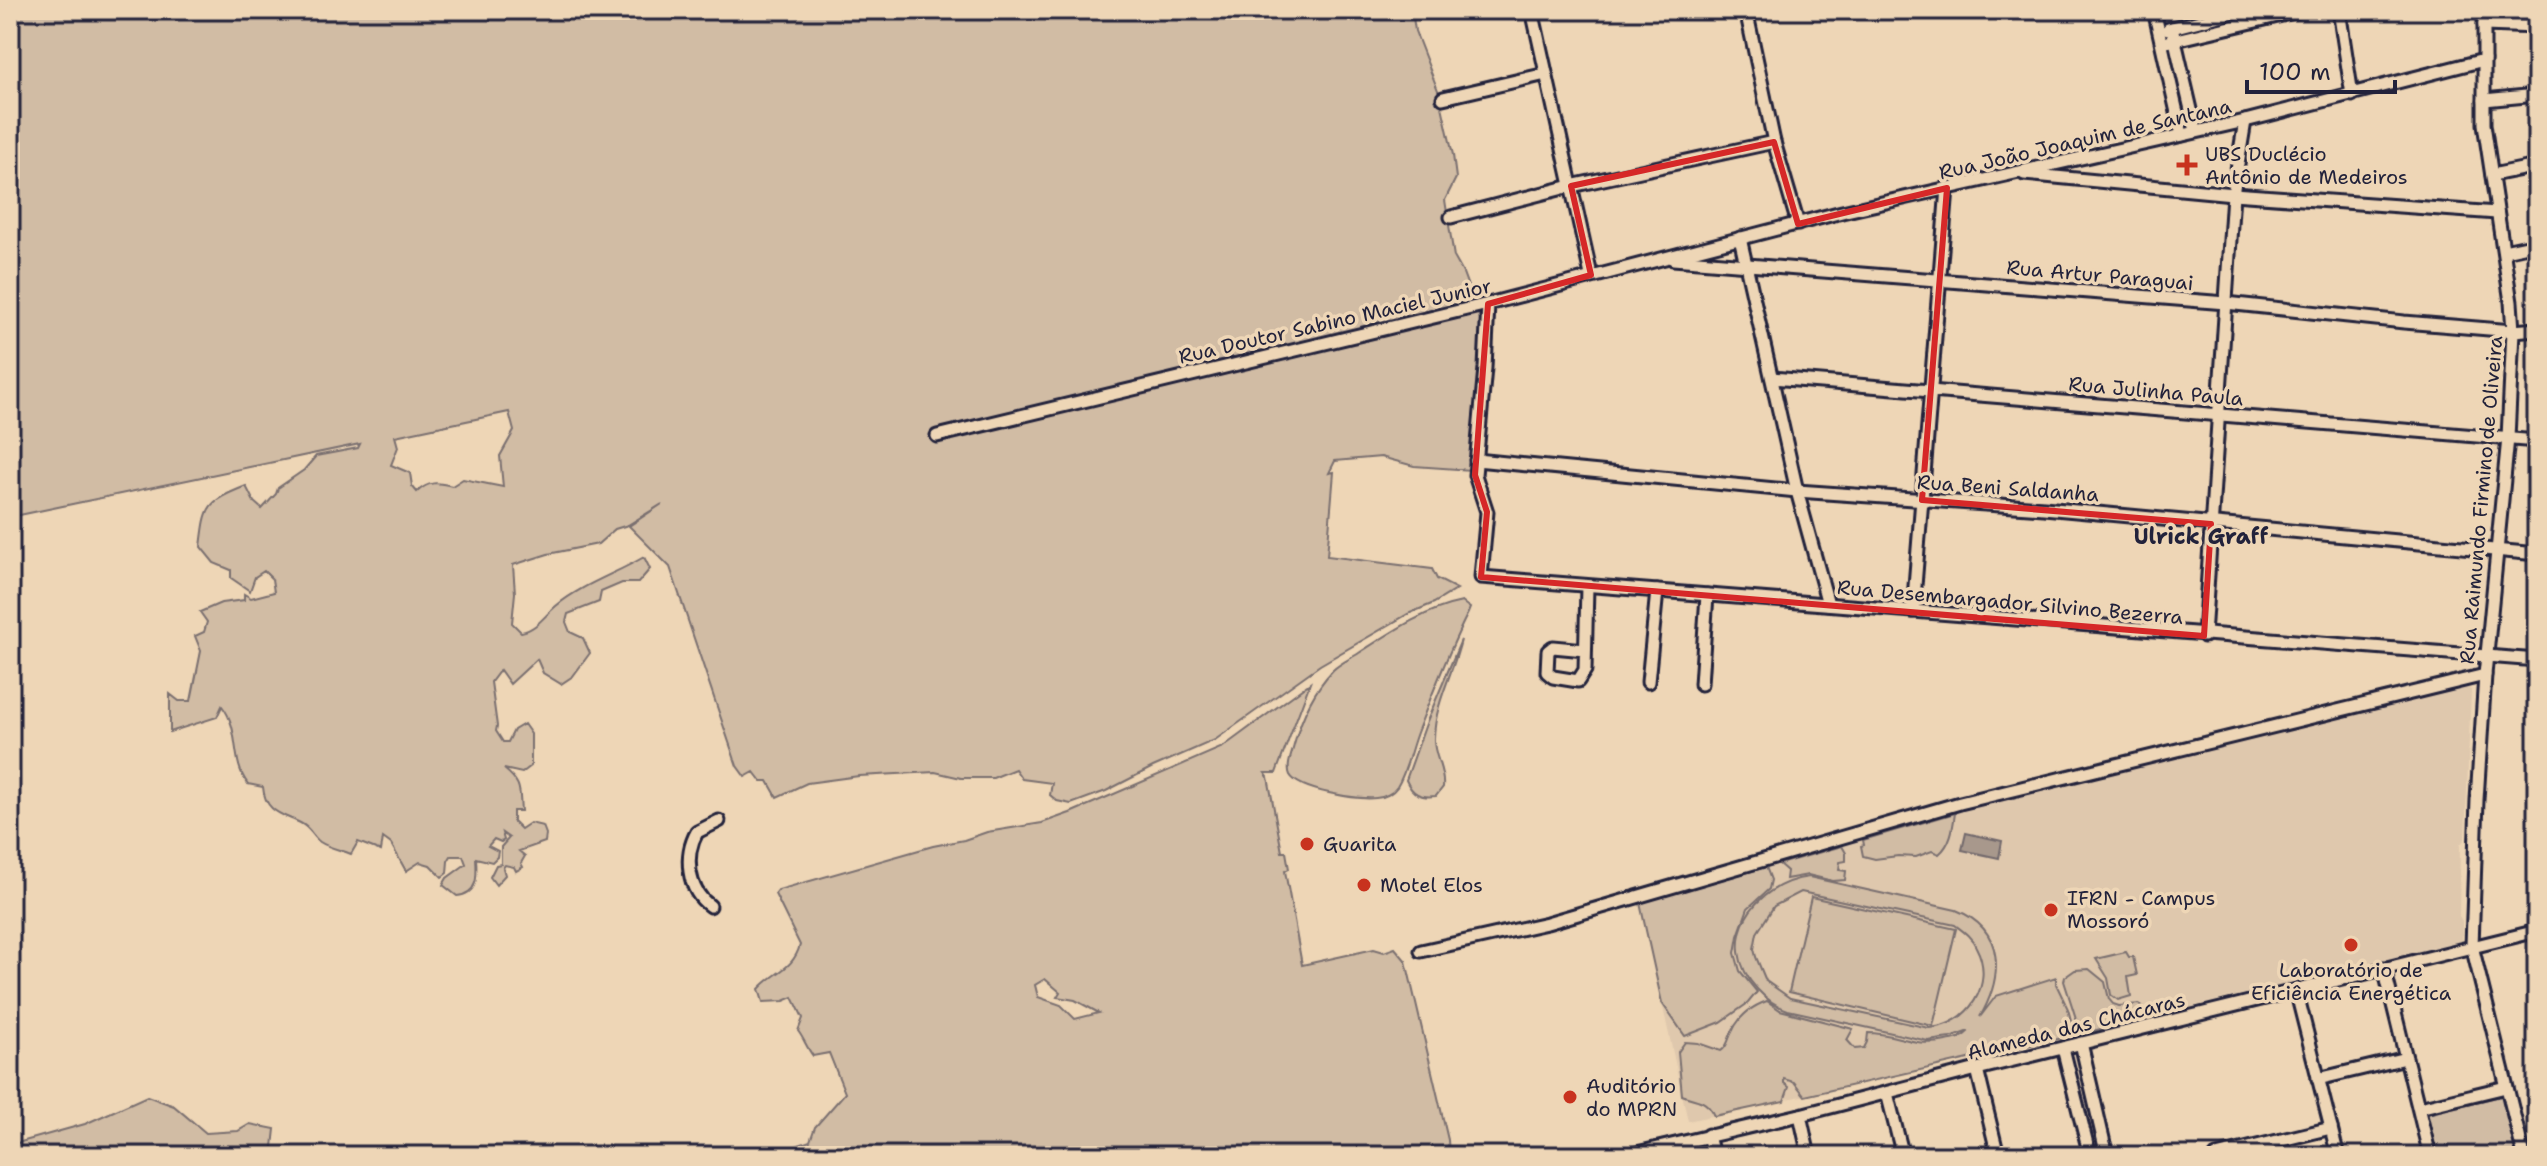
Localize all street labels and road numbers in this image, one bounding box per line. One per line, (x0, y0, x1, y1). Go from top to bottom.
street label: Rua João Joaquim de Santana (1936, 93, 2234, 185)
street label: Rua Artur Paraguai (2005, 254, 2195, 296)
street label: Rua Doutor Sabino Maciel Junior (1176, 272, 1494, 370)
street label: Rua Raimundo Firmino de Oliveira (2454, 334, 2508, 665)
street label: Rua Julinha Paula (2068, 370, 2245, 412)
street label: Rua Beni Saldanha (1916, 469, 2100, 507)
street label: Rua Desembargador Silvino Bezerra (1836, 574, 2185, 630)
street label: Alameda das Chácaras (1964, 986, 2188, 1066)

